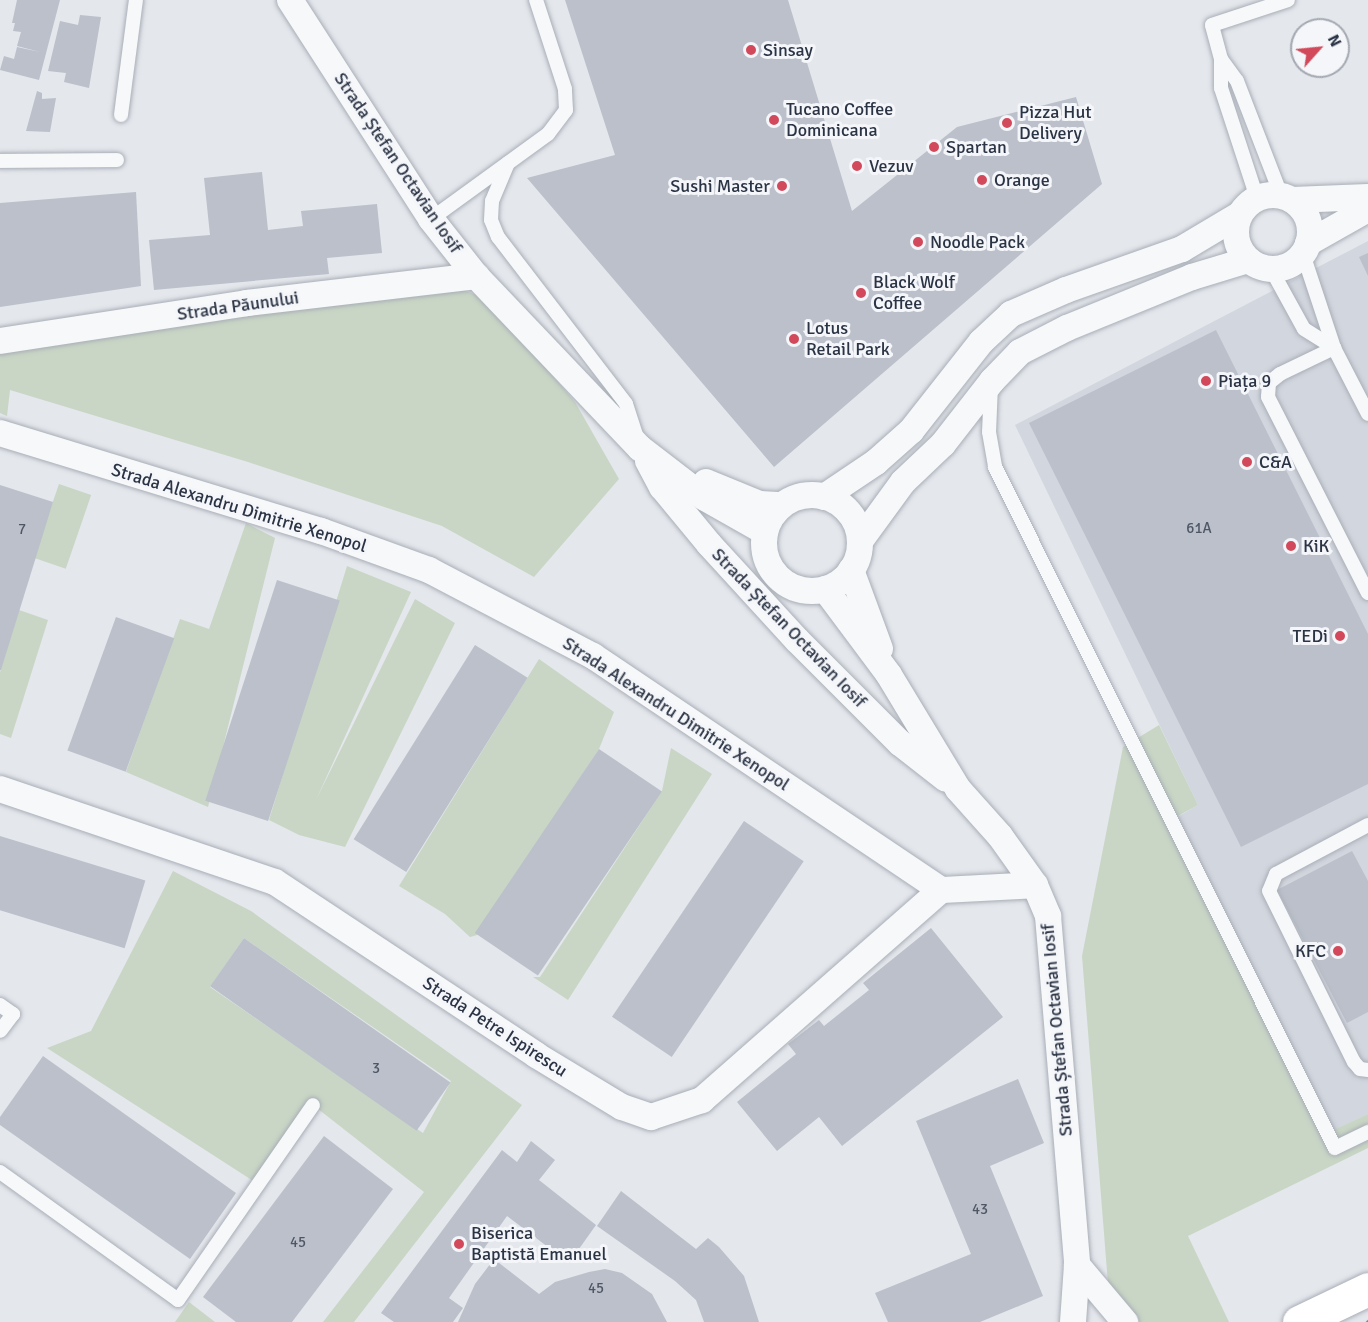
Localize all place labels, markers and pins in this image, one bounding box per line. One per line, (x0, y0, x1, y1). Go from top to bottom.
place label: Sinsay (763, 39, 813, 61)
marker: Sinsay (744, 43, 758, 57)
place label: Tucano Coffee Dominicana (786, 99, 893, 142)
place label: Pizza Hut Delivery (1019, 102, 1092, 144)
marker: Tucano Coffee Dominicana (767, 113, 781, 127)
marker: Pizza Hut Delivery (1000, 116, 1014, 130)
place label: Spartan (946, 136, 1007, 158)
marker: Spartan (927, 140, 941, 154)
place label: Vezuv (869, 155, 914, 177)
marker: Vezuv (850, 159, 864, 173)
place label: Orange (994, 169, 1050, 191)
marker: Orange (975, 173, 989, 187)
place label: Sushi Master (670, 175, 770, 197)
marker: Sushi Master (775, 179, 789, 193)
place label: Noodle Pack (930, 231, 1025, 253)
marker: Noodle Pack (911, 235, 925, 249)
place label: Black Wolf Coffee (873, 272, 955, 314)
marker: Black Wolf Coffee (854, 286, 868, 300)
place label: Lotus Retail Park (806, 318, 890, 360)
marker: Lotus Retail Park (787, 332, 801, 346)
place label: Piața 9 (1218, 370, 1271, 392)
marker: Piața 9 (1199, 374, 1213, 388)
place label: C&A (1259, 451, 1292, 473)
marker: C&A (1240, 455, 1254, 469)
place label: KiK (1303, 535, 1329, 557)
marker: KiK (1284, 539, 1298, 553)
place label: TEDi (1292, 625, 1328, 647)
marker: TEDi (1333, 629, 1347, 643)
place label: KFC (1295, 940, 1326, 962)
marker: KFC (1331, 944, 1345, 958)
place label: Biserica Baptistă Emanuel (471, 1223, 607, 1266)
marker: Biserica Baptistă Emanuel (452, 1237, 466, 1251)

